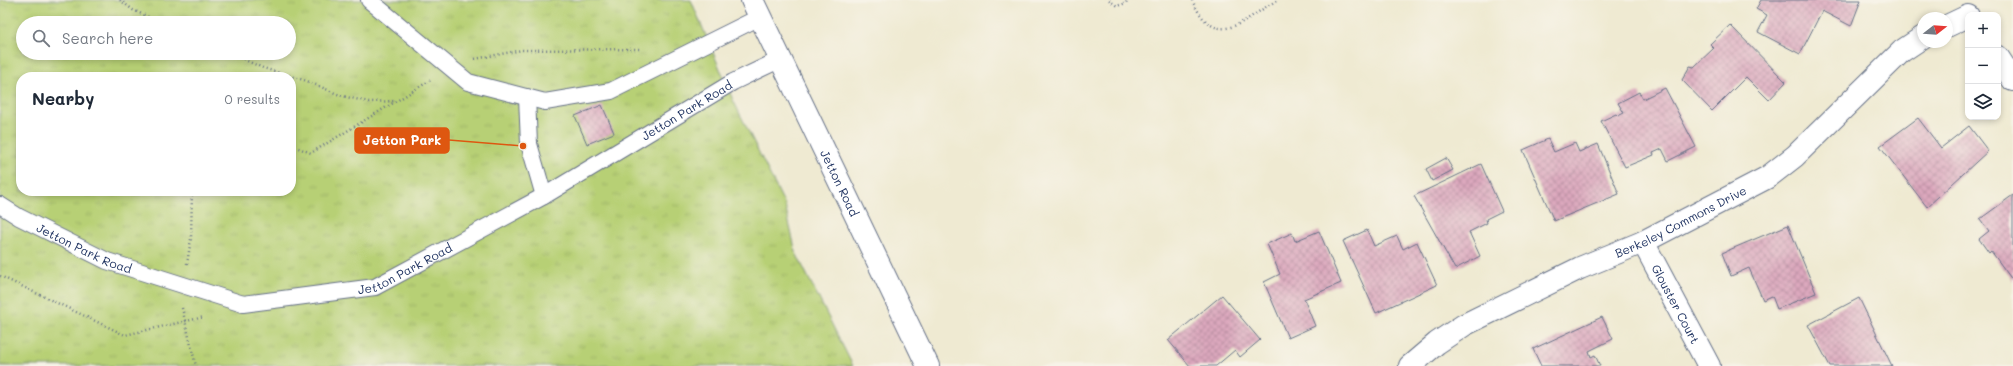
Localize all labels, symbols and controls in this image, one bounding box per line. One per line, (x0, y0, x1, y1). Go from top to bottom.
north arrow (1917, 12, 1953, 48)
map controls (1965, 12, 2001, 120)
button: + (1965, 12, 2001, 48)
search box (16, 16, 296, 60)
icon: search (30, 27, 52, 49)
text: Search here (62, 28, 153, 48)
button: − (1965, 48, 2001, 84)
street label: Jetton Park Road (638, 76, 735, 144)
button: layers (1965, 84, 2001, 120)
text: Nearby (32, 87, 94, 109)
text: 0 results (225, 90, 280, 107)
callout: Jetton Park (355, 128, 449, 153)
text: Jetton Park (363, 131, 441, 148)
street label: Jetton Road (817, 147, 863, 219)
street label: Berkeley Commons Drive (1612, 182, 1749, 261)
street label: Jetton Park Road (34, 219, 134, 277)
street label: Jetton Park Road (357, 239, 455, 297)
street label: Glouster Court (1648, 261, 1704, 346)

